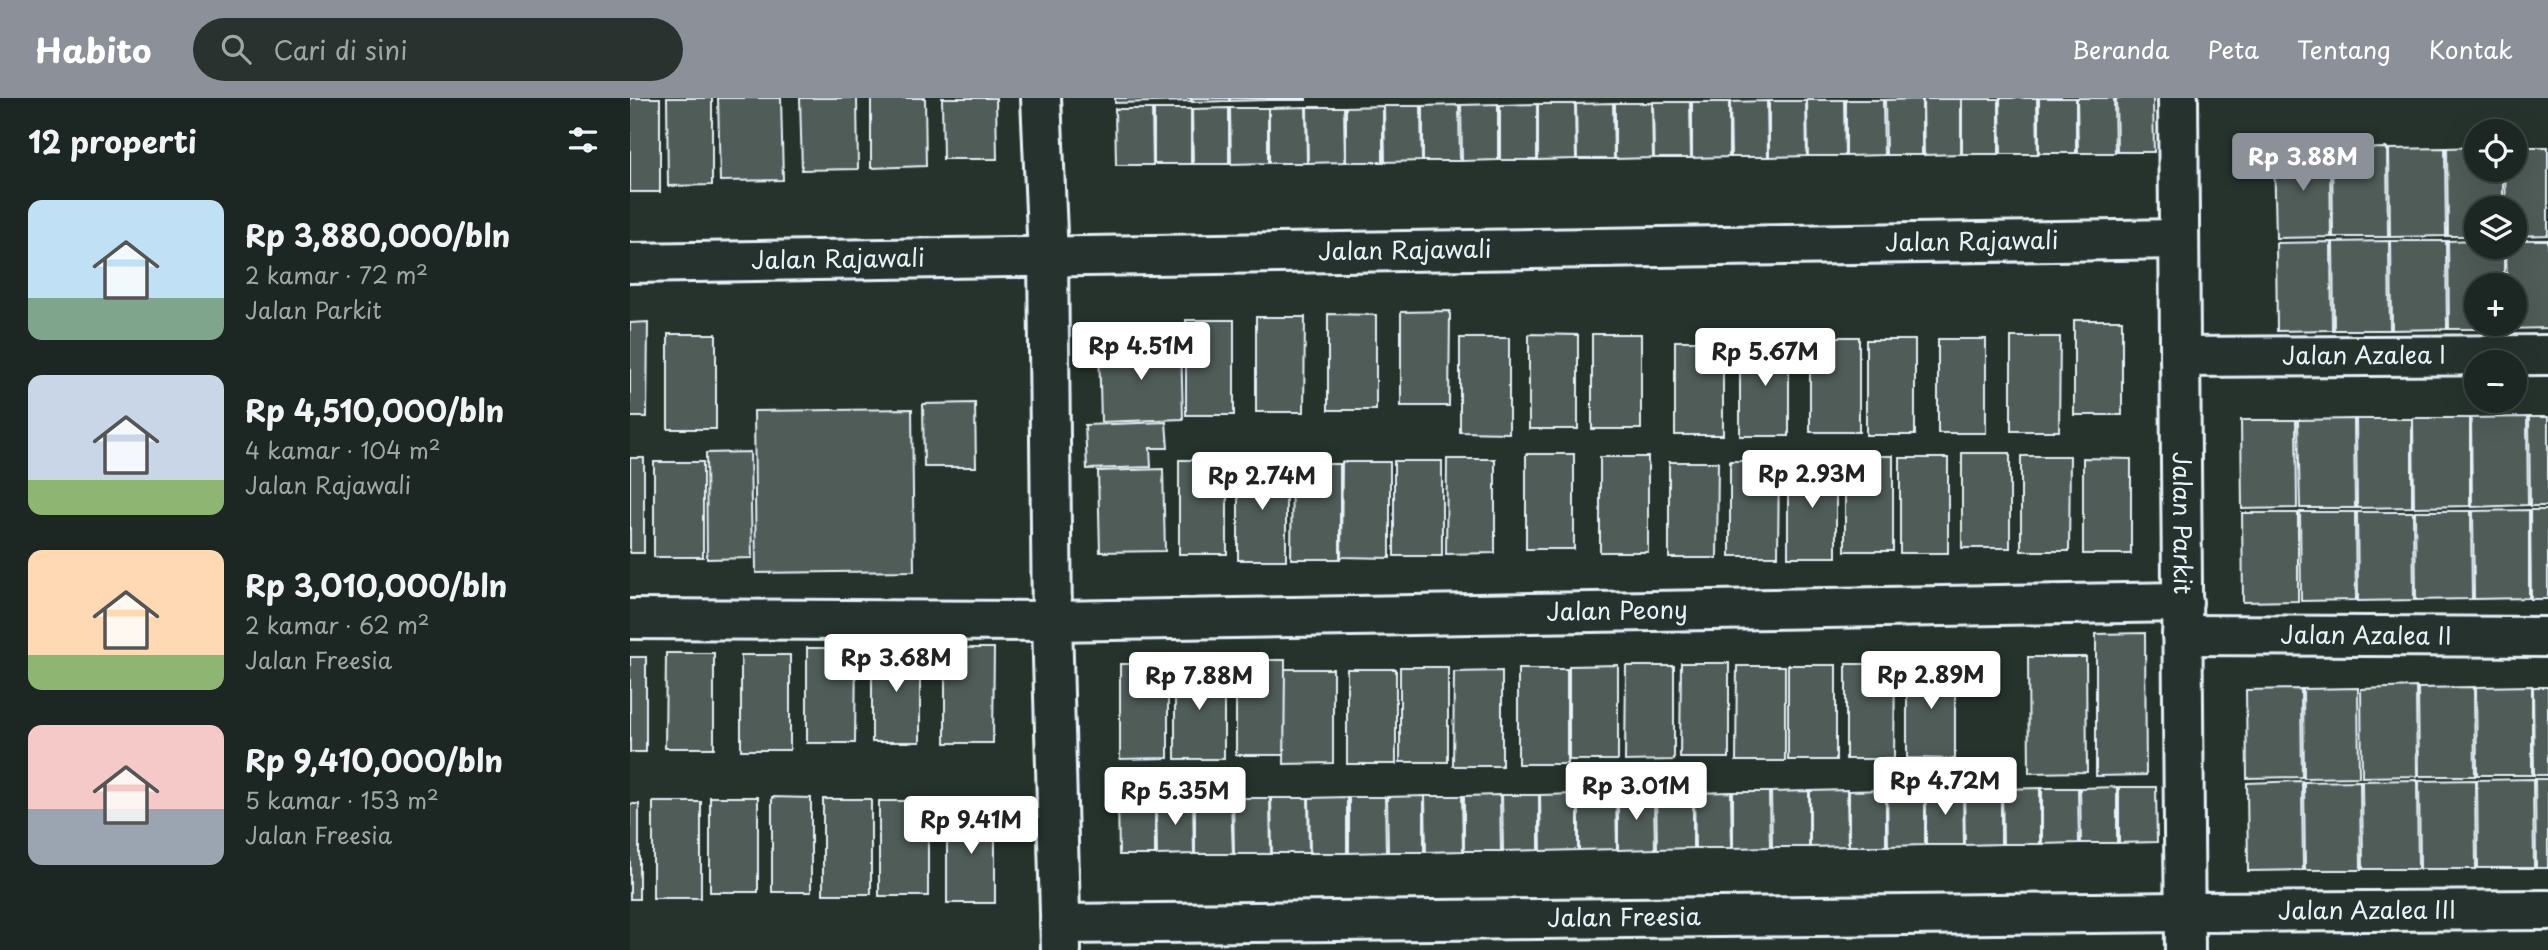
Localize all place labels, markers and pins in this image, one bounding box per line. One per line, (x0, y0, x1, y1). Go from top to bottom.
pin: Rp 3.88M (2231, 134, 2375, 193)
pin: Rp 4.51M (1069, 322, 1213, 382)
pin: Rp 5.67M (1693, 328, 1837, 388)
pin: Rp 2.93M (1740, 450, 1884, 510)
pin: Rp 2.74M (1190, 452, 1334, 512)
pin: Rp 3.68M (824, 634, 968, 694)
pin: Rp 7.88M (1127, 652, 1271, 712)
pin: Rp 2.89M (1859, 652, 2003, 711)
pin: Rp 4.72M (1873, 758, 2017, 817)
pin: Rp 3.01M (1564, 762, 1708, 822)
pin: Rp 5.35M (1103, 768, 1247, 827)
pin: Rp 9.41M (899, 796, 1043, 856)

